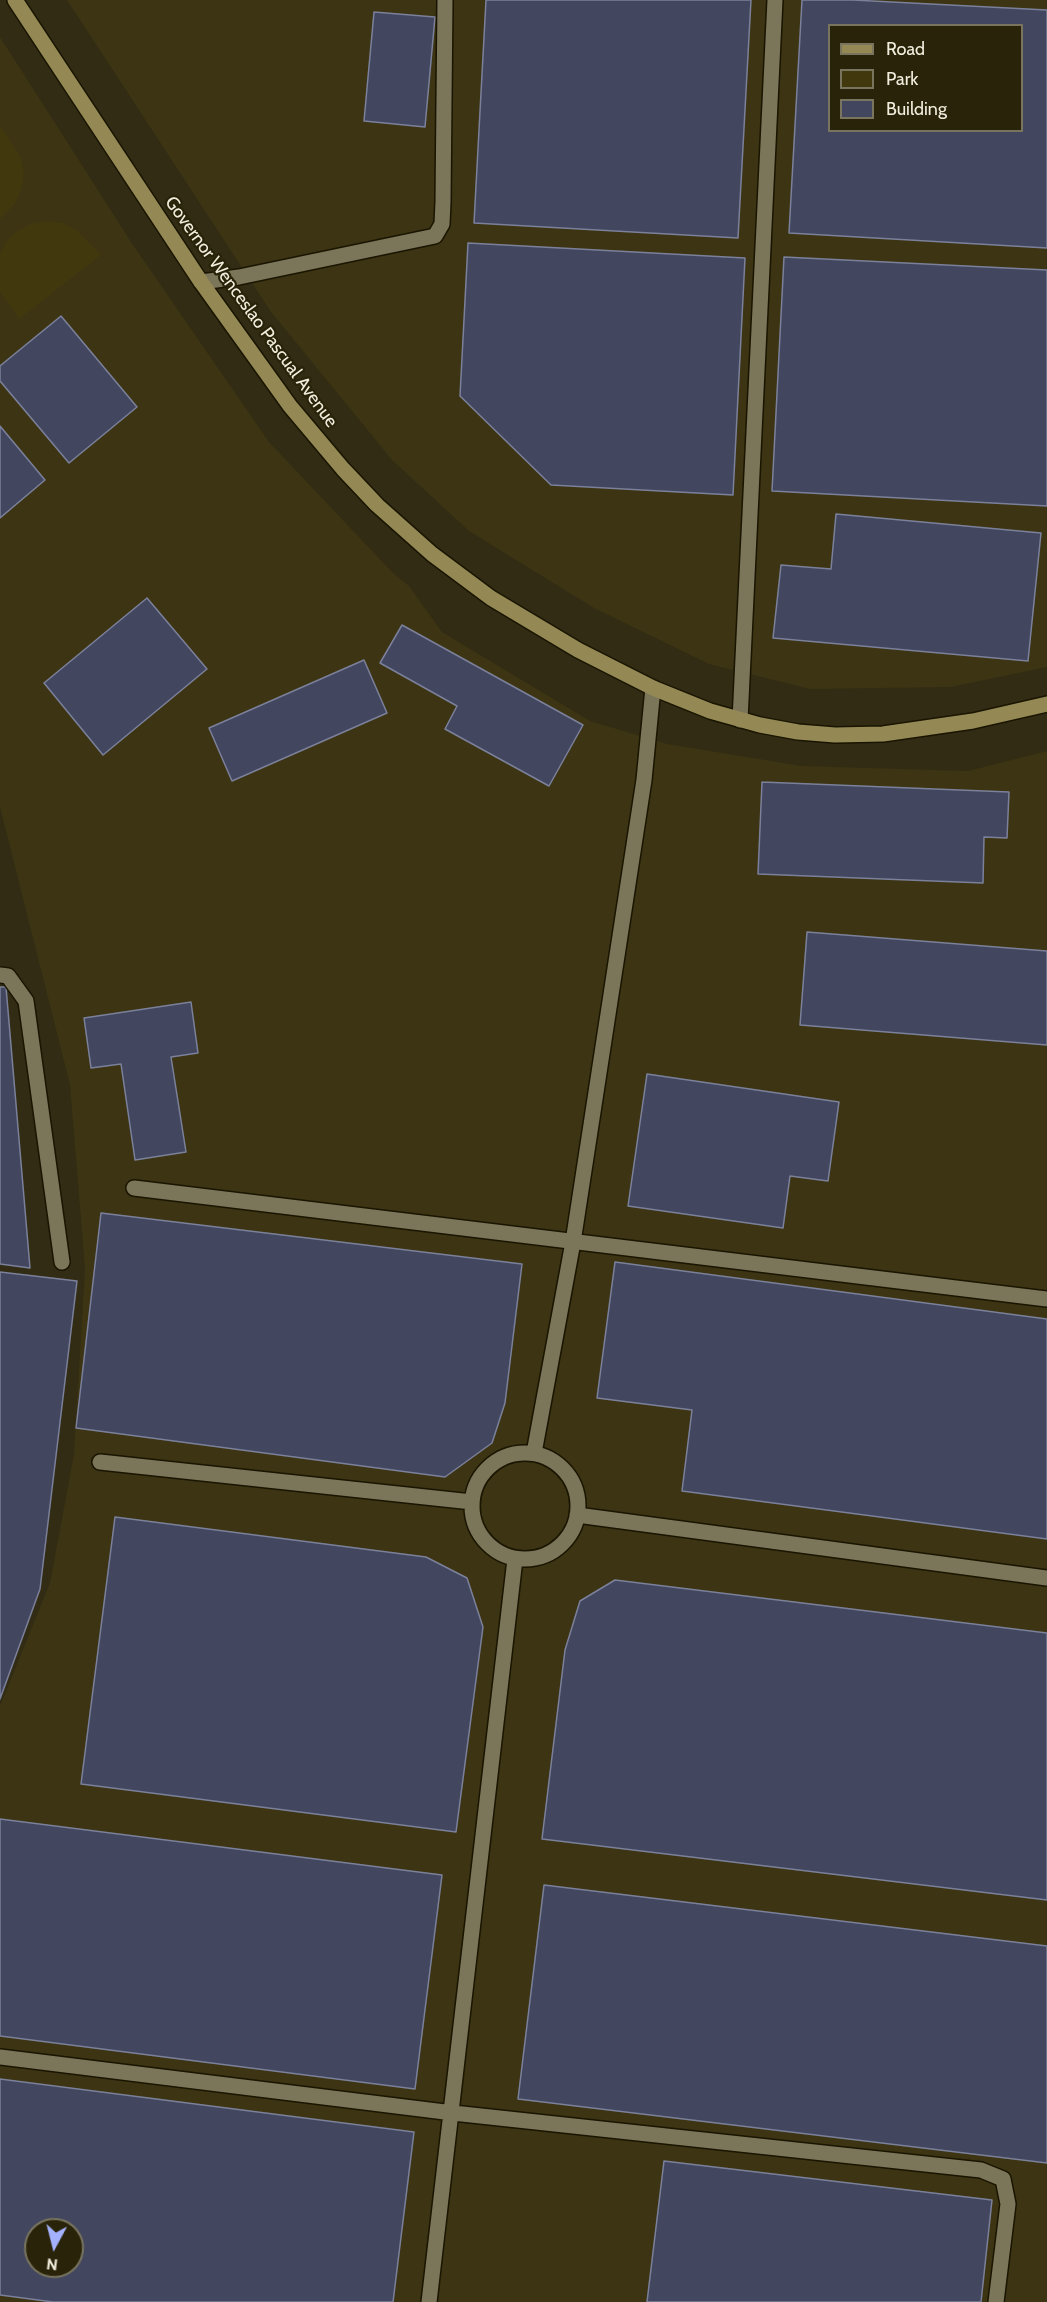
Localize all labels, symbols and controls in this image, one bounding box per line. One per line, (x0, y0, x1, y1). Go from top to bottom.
legend (828, 24, 1023, 132)
text: Road (886, 38, 925, 60)
text: Park (886, 68, 918, 90)
text: Building (886, 98, 947, 120)
street label: Governor Wenceslao Pascual Avenue (160, 192, 342, 432)
north arrow (24, 2218, 84, 2278)
text: N (45, 2254, 59, 2274)

